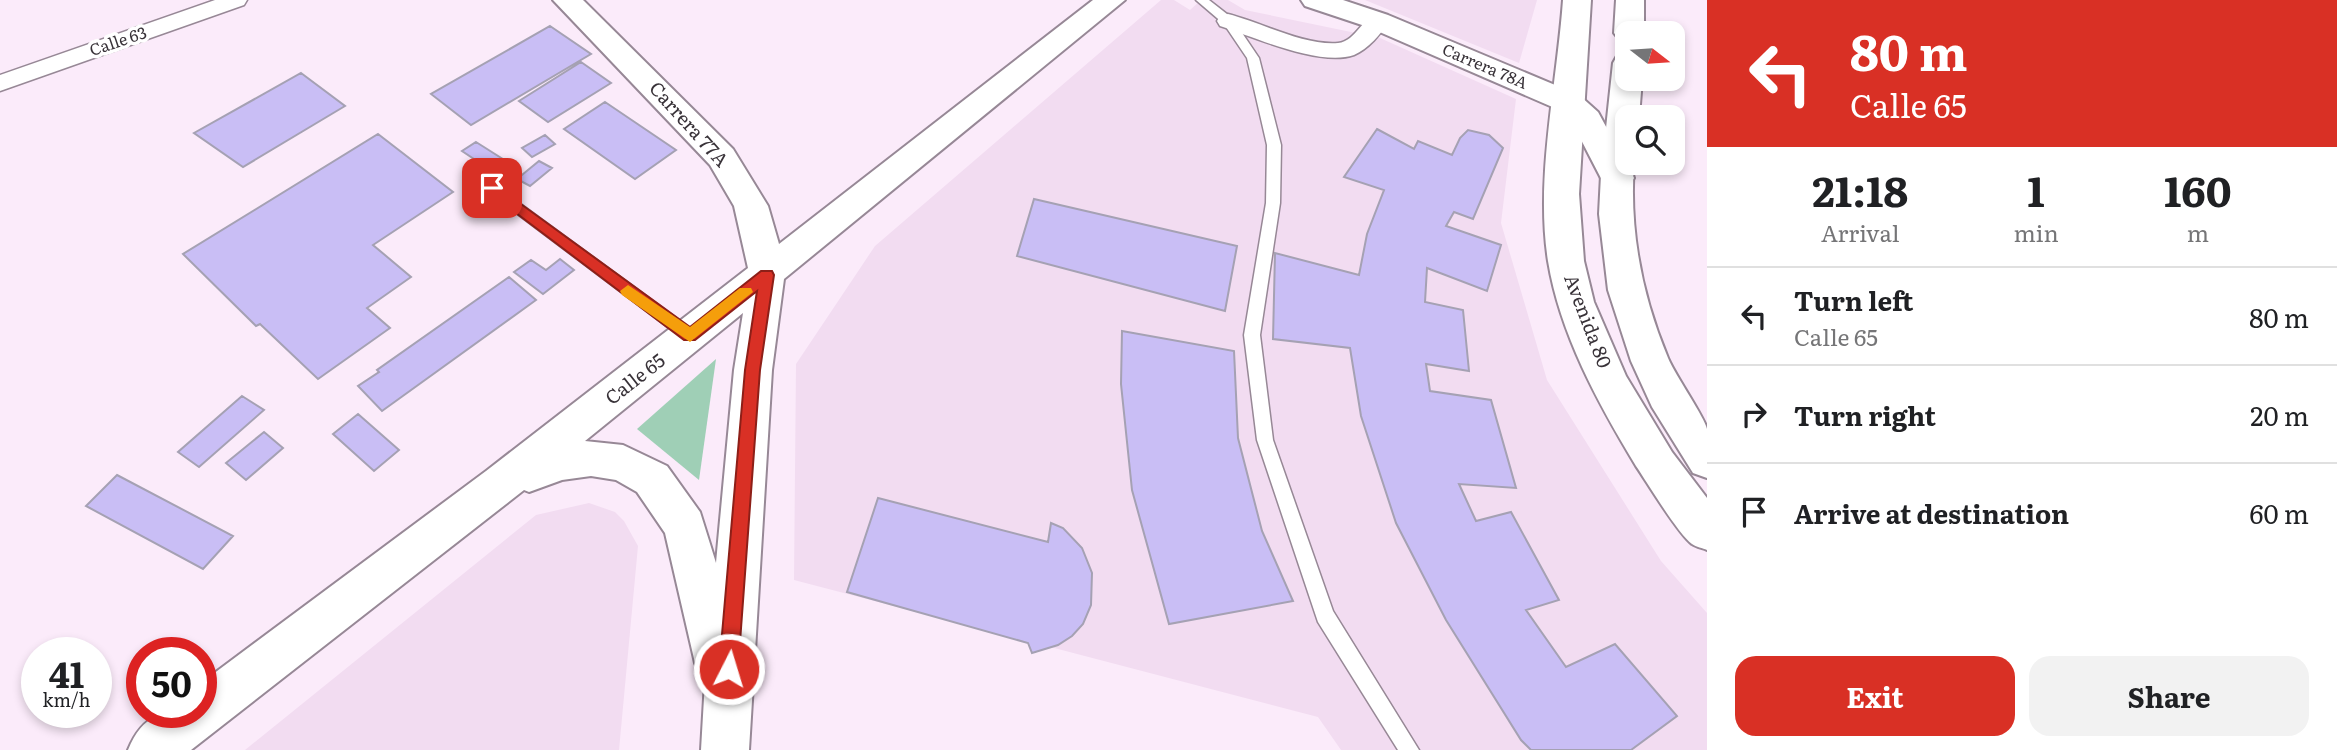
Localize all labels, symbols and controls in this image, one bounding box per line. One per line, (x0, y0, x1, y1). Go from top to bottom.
text: 80 m (1850, 13, 1968, 86)
street label: Calle 63 (86, 19, 149, 61)
north arrow (1615, 21, 1685, 91)
map controls (1615, 21, 1685, 175)
icon: left (1735, 28, 1826, 119)
street label: Carrera 78A (1439, 36, 1532, 94)
street label: Carrera 77A (644, 74, 736, 172)
text: Calle 65 (1850, 80, 1967, 128)
button: search (1615, 105, 1685, 175)
pin (462, 158, 522, 218)
text: 21:18 (1812, 158, 1908, 220)
text: 1 (2027, 158, 2045, 220)
text: 160 (2164, 158, 2232, 220)
icon: arrive (473, 169, 511, 207)
text: Arrival (1821, 215, 1899, 249)
text: min (2013, 215, 2059, 249)
text: m (2187, 215, 2209, 249)
street label: Avenida 80 (1558, 270, 1620, 372)
text: Turn left (1794, 280, 1913, 319)
icon: left (1735, 297, 1773, 335)
text: 80 m (2249, 297, 2309, 336)
text: Calle 65 (1794, 319, 1878, 353)
street label: Calle 65 (598, 346, 671, 411)
icon: right (1735, 395, 1773, 433)
text: Turn right (1794, 395, 1936, 434)
text: 20 m (2250, 395, 2309, 434)
icon: arrive (1735, 493, 1773, 531)
text: Arrive at destination (1794, 493, 2069, 532)
text: 60 m (2250, 493, 2309, 532)
position arrow (692, 632, 766, 706)
speed limit sign: 50 (126, 637, 217, 728)
text: 41 (49, 647, 84, 699)
button: Exit (1735, 656, 2015, 736)
button: Share (2029, 656, 2309, 736)
text: km/h (43, 686, 90, 713)

